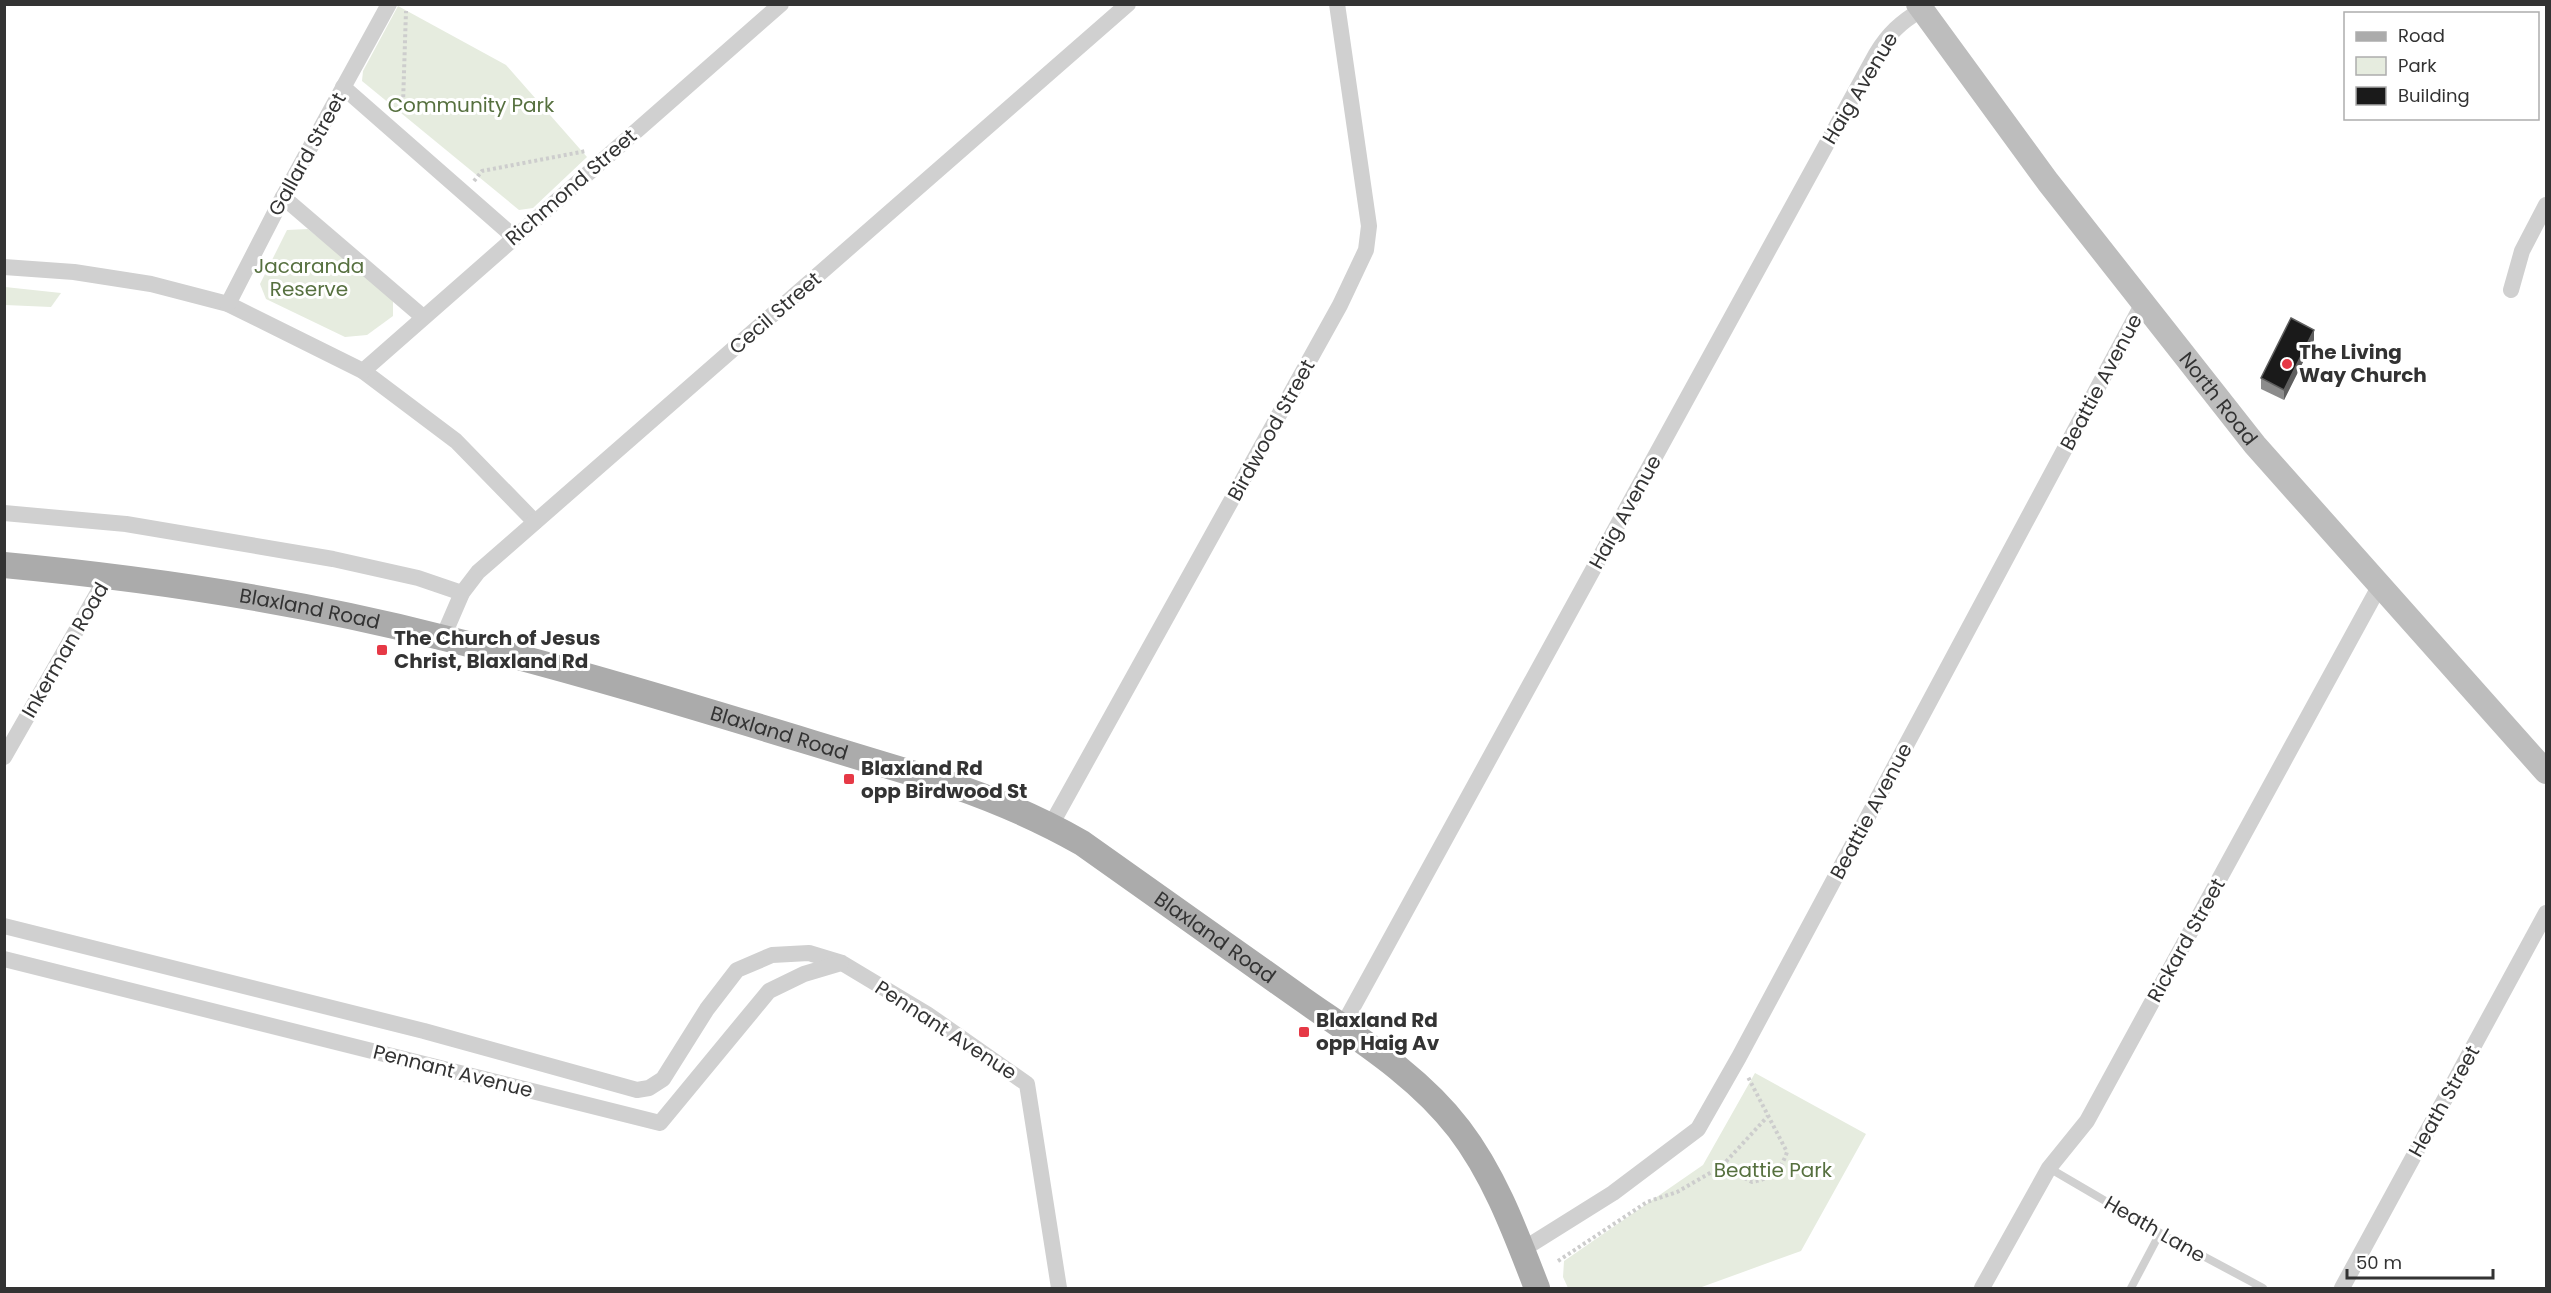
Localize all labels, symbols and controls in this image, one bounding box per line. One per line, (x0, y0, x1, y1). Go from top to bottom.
legend (2344, 12, 2539, 120)
text: Road (2398, 23, 2445, 48)
street label: Haig Avenue (1815, 27, 1905, 149)
text: Park (2398, 53, 2437, 78)
text: Building (2398, 83, 2470, 108)
street label: Gallard Street (261, 87, 353, 221)
park label: Community Park (388, 91, 555, 119)
street label: Richmond Street (499, 122, 643, 252)
park label: Jacaranda Reserve (254, 252, 364, 303)
street label: Cecil Street (723, 265, 827, 361)
street label: Beattie Avenue (2053, 309, 2149, 455)
place label: The Living Way Church (2299, 338, 2427, 389)
street label: North Road (2173, 346, 2264, 451)
street label: Birdwood Street (1221, 354, 1321, 506)
marker: The Living Way Church (2280, 357, 2294, 371)
street label: Haig Avenue (1582, 450, 1668, 574)
street label: Inkerman Road (15, 577, 115, 723)
street label: Blaxland Road (237, 581, 383, 636)
place label: The Church of Jesus Christ, Blaxland Rd (394, 624, 600, 675)
marker: The Church of Jesus Christ, Blaxland Rd (375, 643, 389, 657)
street label: Blaxland Road (707, 699, 852, 767)
street label: Beattie Avenue (1823, 738, 1919, 884)
place label: Blaxland Rd opp Birdwood St (861, 754, 1027, 805)
marker: Blaxland Rd opp Birdwood St (842, 772, 856, 786)
street label: Rickard Street (2140, 873, 2232, 1007)
street label: Blaxland Road (1149, 885, 1281, 990)
street label: Pennant Avenue (870, 974, 1022, 1086)
place label: Blaxland Rd opp Haig Av (1316, 1006, 1440, 1057)
marker: Blaxland Rd opp Haig Av (1297, 1025, 1311, 1039)
street label: Pennant Avenue (370, 1038, 536, 1104)
street label: Heath Street (2402, 1040, 2486, 1162)
park label: Beattie Park (1714, 1156, 1833, 1184)
street label: Heath Lane (2099, 1189, 2211, 1269)
scale bar (2347, 1242, 2492, 1280)
text: 50 m (2356, 1250, 2402, 1275)

